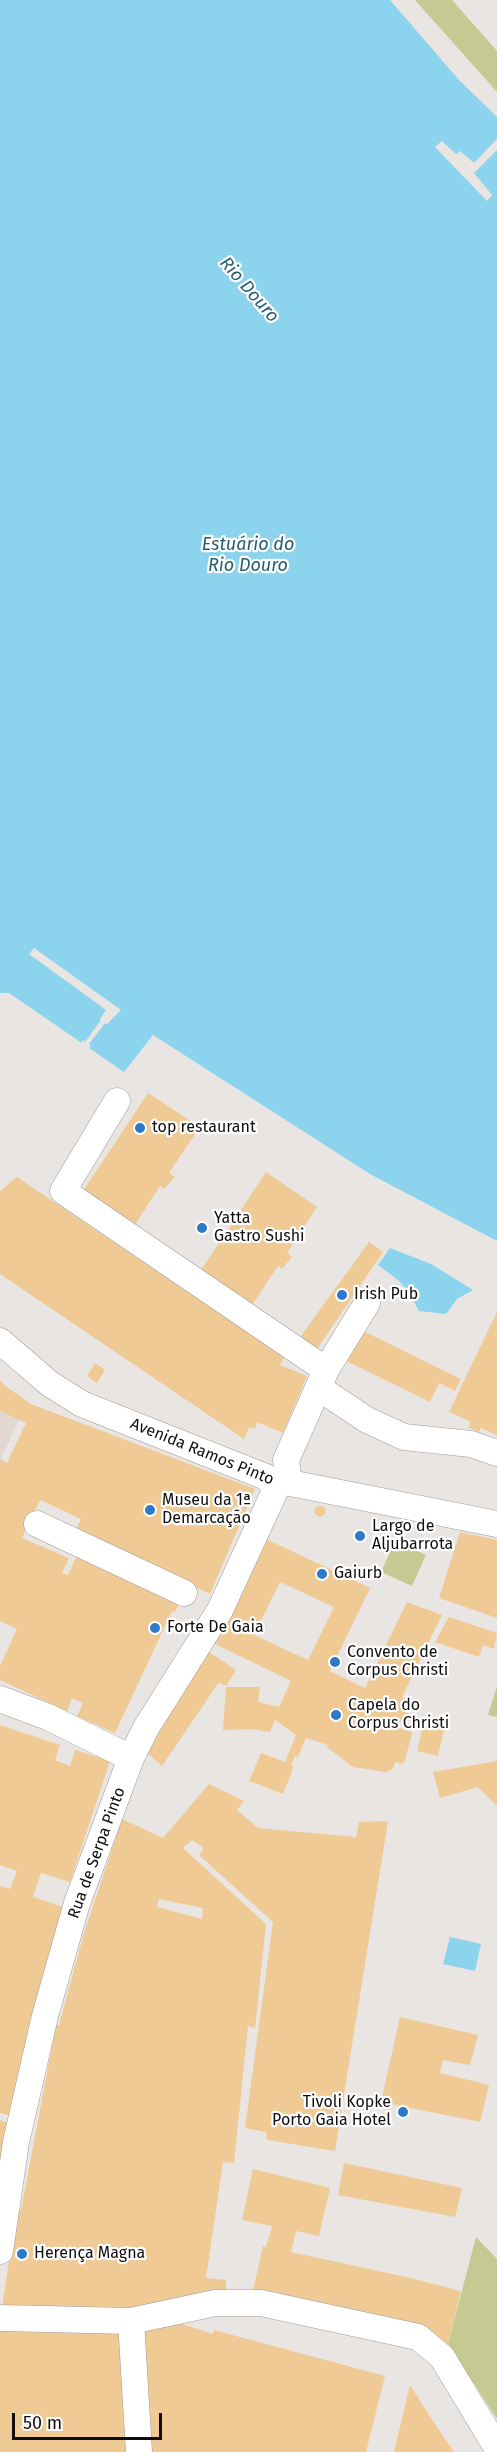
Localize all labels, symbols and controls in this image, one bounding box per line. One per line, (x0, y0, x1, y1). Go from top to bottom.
water label: Rio Douro (215, 253, 283, 327)
water label: Estuário do Rio Douro (202, 534, 294, 576)
place label: top restaurant (152, 1118, 256, 1138)
marker: top restaurant (133, 1121, 147, 1135)
place label: Yatta Gastro Sushi (214, 1209, 305, 1247)
marker: Yatta Gastro Sushi (195, 1221, 209, 1235)
place label: Irish Pub (354, 1285, 418, 1305)
marker: Irish Pub (335, 1288, 349, 1302)
street label: Avenida Ramos Pinto (127, 1414, 277, 1490)
place label: Museu da 1ª Demarcação (162, 1491, 251, 1529)
marker: Museu da 1ª Demarcação (143, 1503, 157, 1517)
place label: Largo de Aljubarrota (372, 1517, 453, 1555)
marker: Largo de Aljubarrota (353, 1529, 367, 1543)
place label: Gaiurb (334, 1564, 382, 1584)
marker: Gaiurb (315, 1567, 329, 1581)
place label: Forte De Gaia (167, 1618, 264, 1638)
marker: Forte De Gaia (148, 1621, 162, 1635)
place label: Convento de Corpus Christi (347, 1643, 448, 1681)
marker: Convento de Corpus Christi (328, 1655, 342, 1669)
place label: Capela do Corpus Christi (348, 1696, 449, 1734)
marker: Capela do Corpus Christi (329, 1708, 343, 1722)
street label: Rua de Serpa Pinto (64, 1785, 130, 1921)
place label: Tivoli Kopke Porto Gaia Hotel (272, 2093, 391, 2131)
marker: Tivoli Kopke Porto Gaia Hotel (396, 2105, 410, 2119)
place label: Herença Magna (34, 2244, 145, 2264)
marker: Herença Magna (15, 2247, 29, 2261)
scale bar (15, 2401, 165, 2439)
text: 50 m (23, 2412, 62, 2434)

